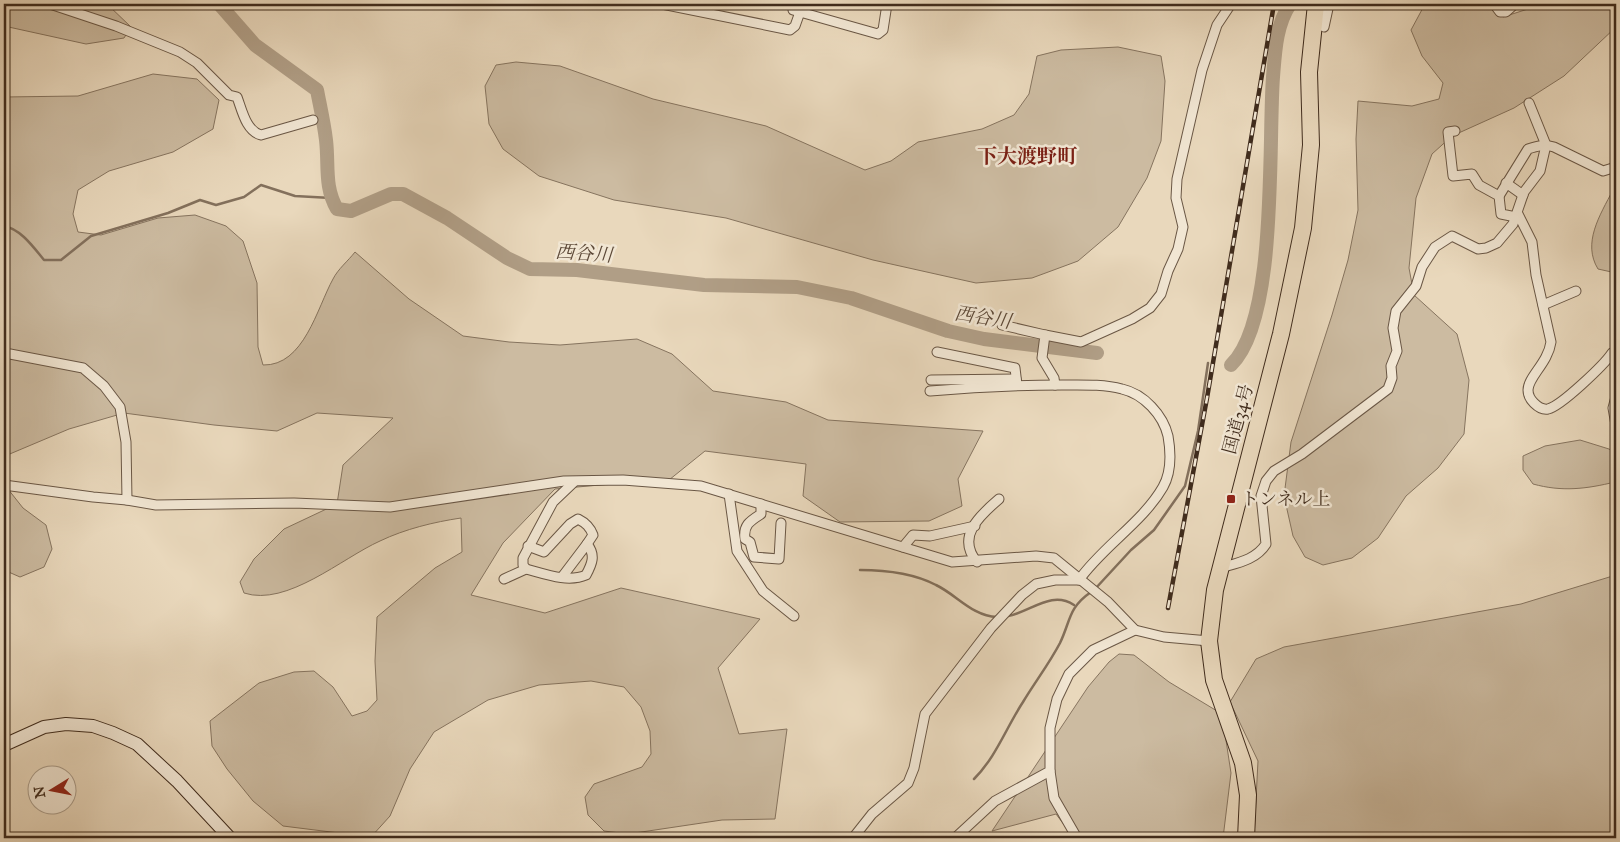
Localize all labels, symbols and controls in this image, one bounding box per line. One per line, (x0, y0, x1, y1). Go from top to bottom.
district label: 下大渡野町 (977, 144, 1078, 168)
water label: 西谷川 (555, 240, 615, 267)
water label: 西谷川 (953, 301, 1015, 333)
street label: 国道34号 (1218, 382, 1258, 456)
place label: トンネル上 (1241, 488, 1330, 510)
marker: トンネル上 (1225, 493, 1237, 505)
north arrow (28, 764, 78, 814)
text: N (30, 785, 49, 799)

